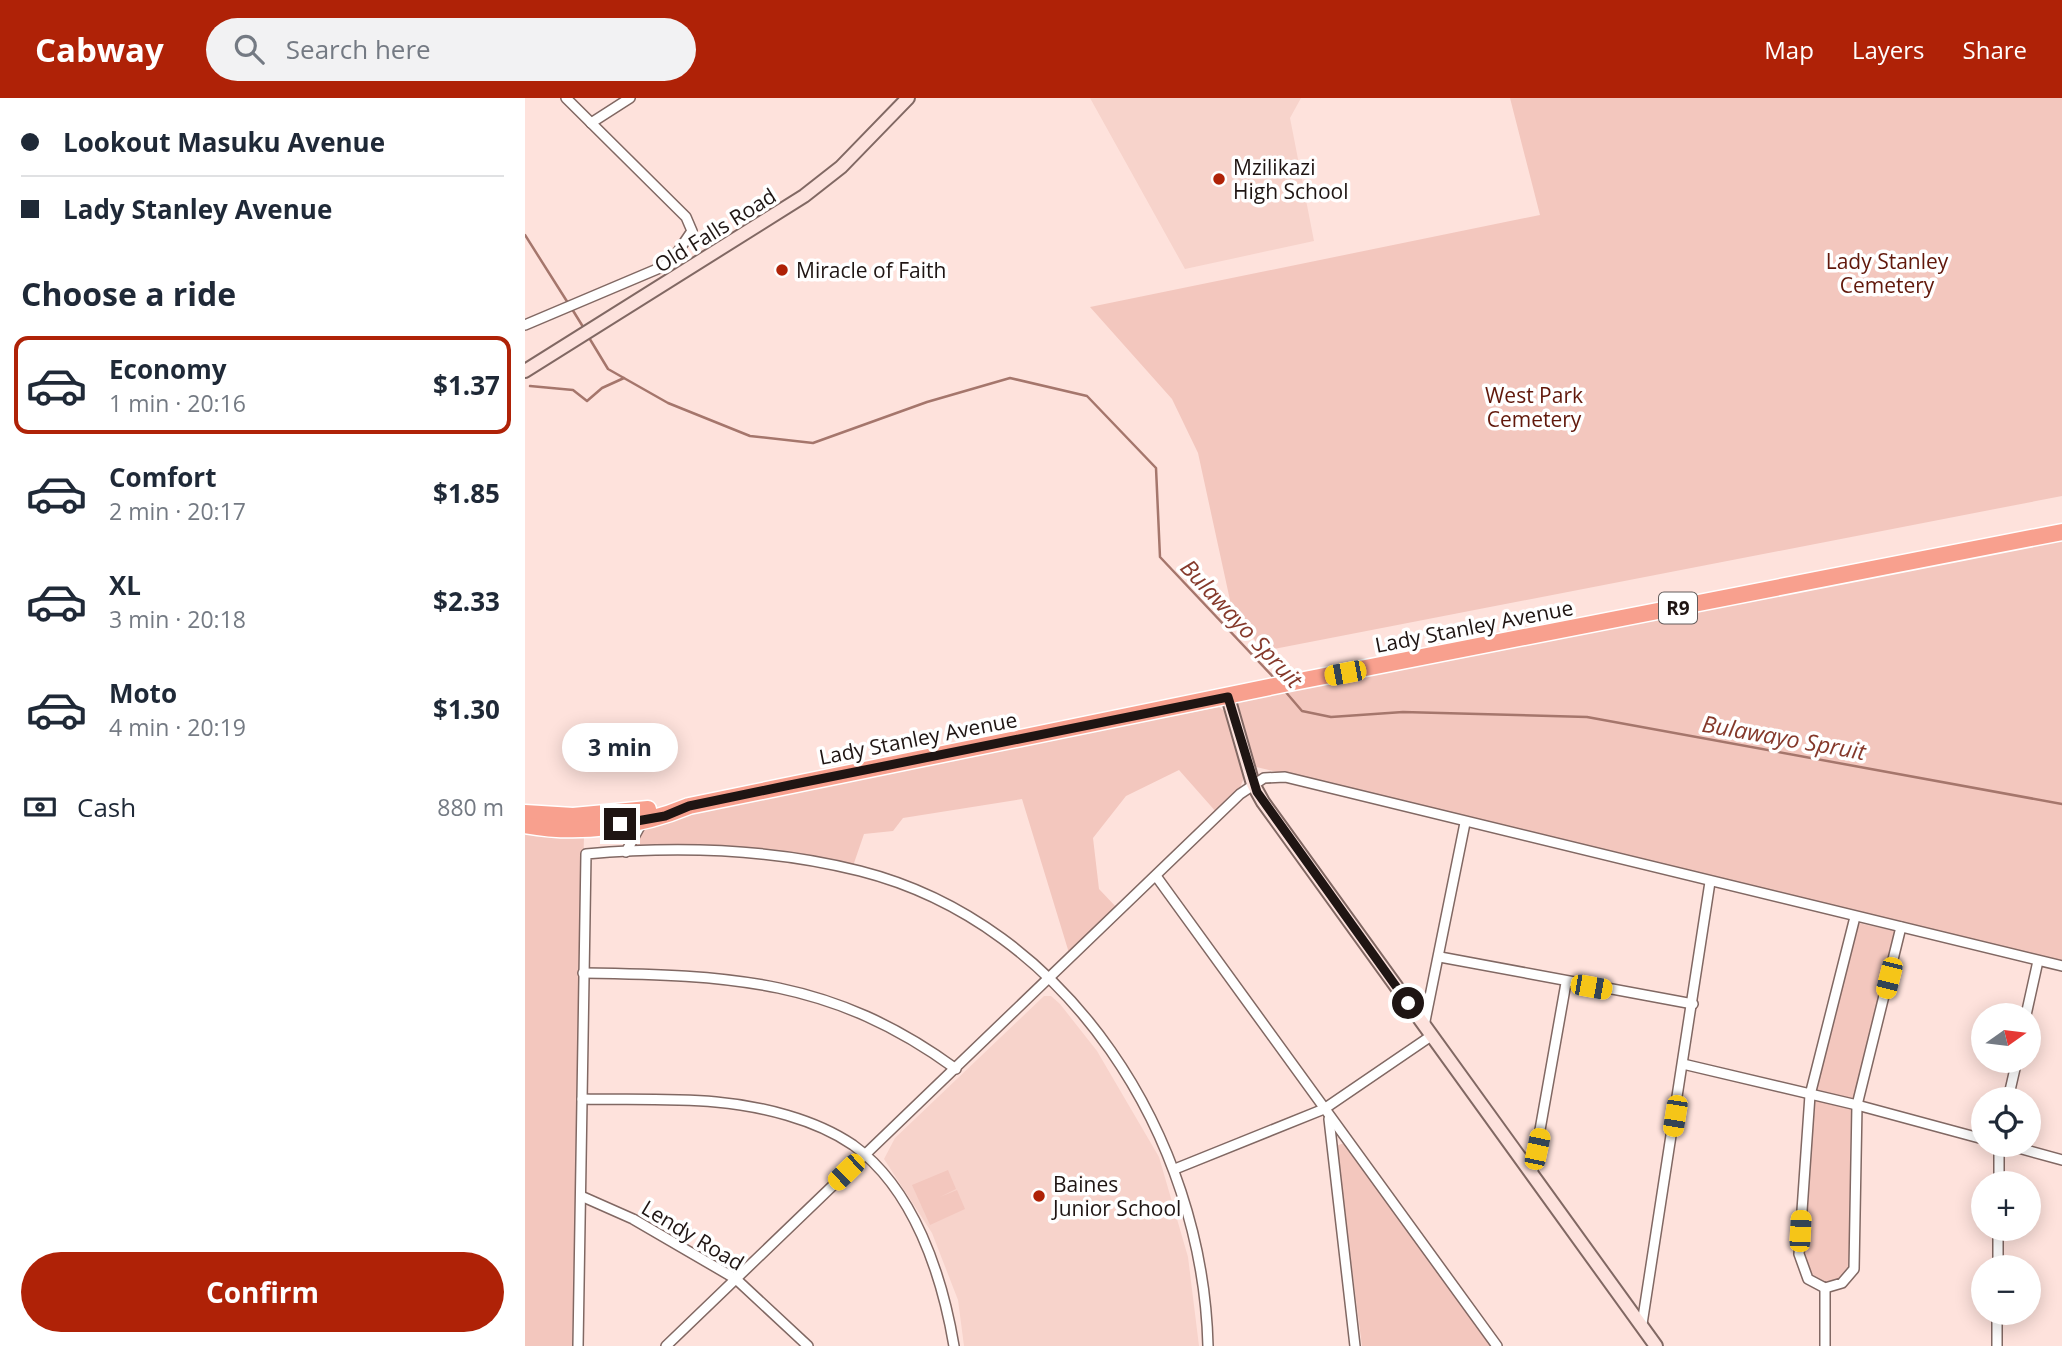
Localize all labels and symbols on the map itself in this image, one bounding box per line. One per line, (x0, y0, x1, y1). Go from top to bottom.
place label: Mzilikazi High School (1233, 153, 1349, 205)
marker: Mzilikazi High School (1211, 171, 1227, 187)
street label: Old Falls Road (649, 181, 781, 279)
park label: Lady Stanley Cemetery (1826, 247, 1949, 299)
place label: Miracle of Faith (796, 256, 946, 284)
marker: Miracle of Faith (774, 262, 790, 278)
park label: West Park Cemetery (1485, 381, 1583, 433)
water label: Bulawayo Spruit (1174, 552, 1311, 695)
street label: Lady Stanley Avenue (1373, 593, 1575, 659)
road number: R9 (1659, 593, 1697, 624)
car (1323, 659, 1368, 687)
street label: Lady Stanley Avenue (817, 705, 1019, 771)
water label: Bulawayo Spruit (1700, 707, 1870, 767)
callout: 3 min (562, 722, 678, 772)
route end (604, 808, 636, 840)
car (1874, 955, 1905, 1001)
car (1569, 973, 1614, 1001)
route start (1392, 987, 1424, 1019)
north arrow (1971, 1003, 2041, 1073)
car (1662, 1094, 1689, 1138)
car (1523, 1126, 1552, 1172)
car (824, 1150, 869, 1194)
place label: Baines Junior School (1051, 1170, 1181, 1222)
marker: Baines Junior School (1031, 1188, 1047, 1204)
street label: Lendy Road (637, 1193, 749, 1277)
car (1789, 1209, 1812, 1253)

